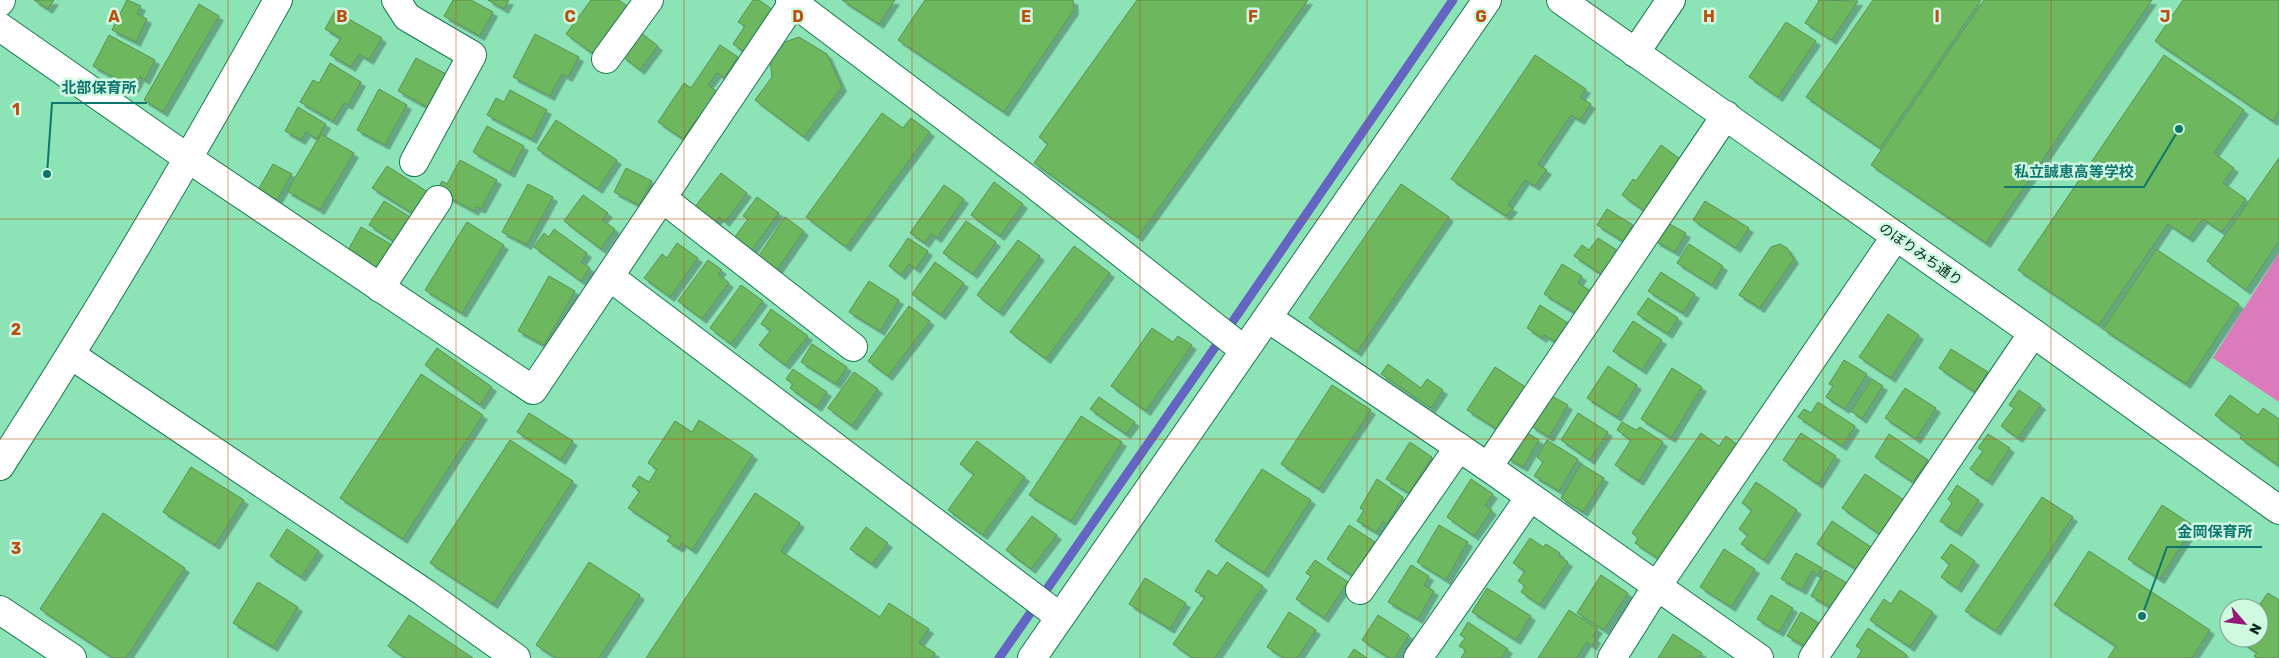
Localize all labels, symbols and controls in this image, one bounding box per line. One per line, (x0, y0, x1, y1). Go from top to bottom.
text: A (108, 7, 120, 26)
text: B (336, 7, 348, 26)
text: C (564, 7, 576, 26)
text: D (792, 7, 804, 26)
text: E (1021, 7, 1031, 26)
text: F (1248, 7, 1258, 26)
text: G (1475, 7, 1487, 26)
text: H (1703, 7, 1715, 26)
text: I (1934, 7, 1940, 26)
text: J (2160, 7, 2170, 26)
callout: 北部保育所 (52, 73, 147, 103)
text: 北部保育所 (61, 79, 137, 97)
text: 1 (12, 100, 20, 119)
callout: 私立誠恵高等学校 (2004, 157, 2144, 187)
text: 私立誠恵高等学校 (2014, 163, 2134, 181)
street label: のぼりみち通り (1876, 219, 1966, 289)
text: 2 (11, 320, 21, 339)
callout: 金岡保育所 (2167, 517, 2262, 547)
text: 金岡保育所 (2177, 523, 2253, 541)
text: 3 (11, 539, 21, 558)
north arrow (2219, 598, 2269, 648)
text: N (2245, 620, 2265, 637)

